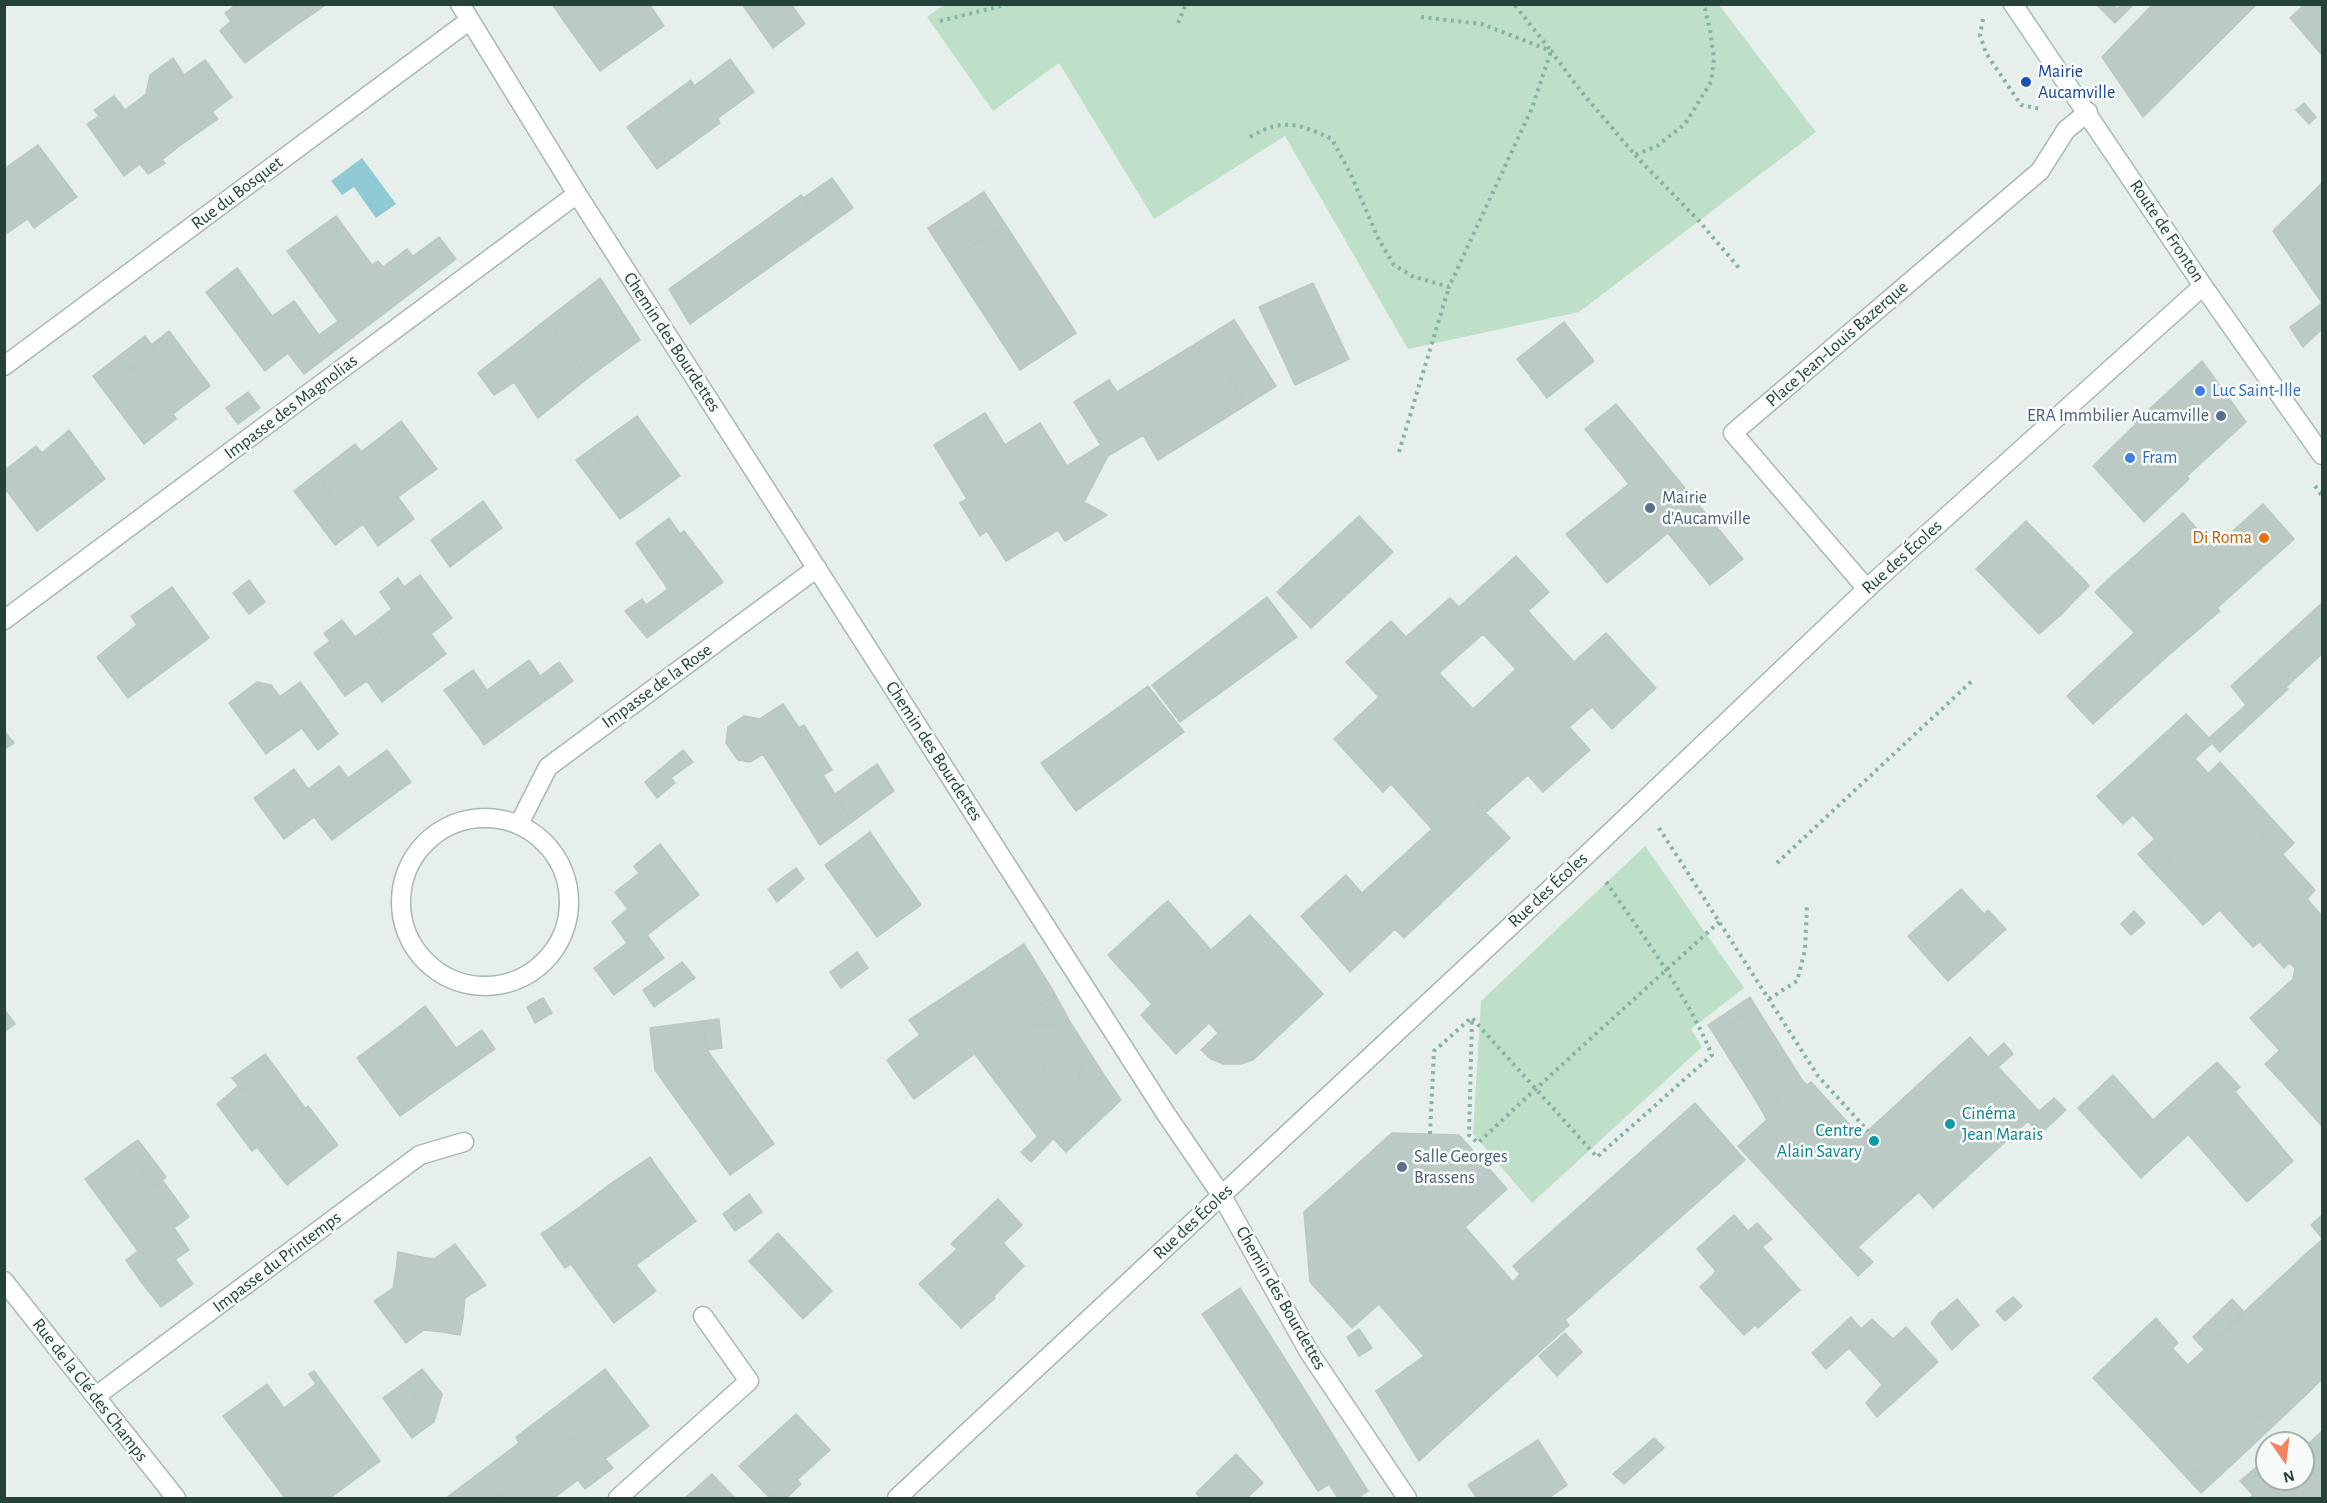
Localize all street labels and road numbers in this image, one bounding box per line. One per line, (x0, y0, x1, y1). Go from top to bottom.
street label: Rue du Bosquet (187, 152, 287, 234)
street label: Route de Fronton (2125, 176, 2209, 286)
street label: Chemin des Bourdettes (619, 268, 725, 416)
street label: Place Jean-Louis Bazerque (1761, 276, 1913, 412)
street label: Impasse des Magnolias (220, 350, 362, 464)
street label: Rue des Écoles (1857, 515, 1947, 599)
street label: Impasse de la Rose (598, 639, 716, 733)
street label: Chemin des Bourdettes (881, 677, 987, 825)
street label: Rue des Écoles (1504, 848, 1592, 932)
street label: Rue des Écoles (1149, 1180, 1237, 1264)
street label: Impasse du Printemps (209, 1207, 345, 1317)
street label: Chemin des Bourdettes (1231, 1222, 1331, 1374)
street label: Rue de la Clé des Champs (27, 1314, 153, 1466)

